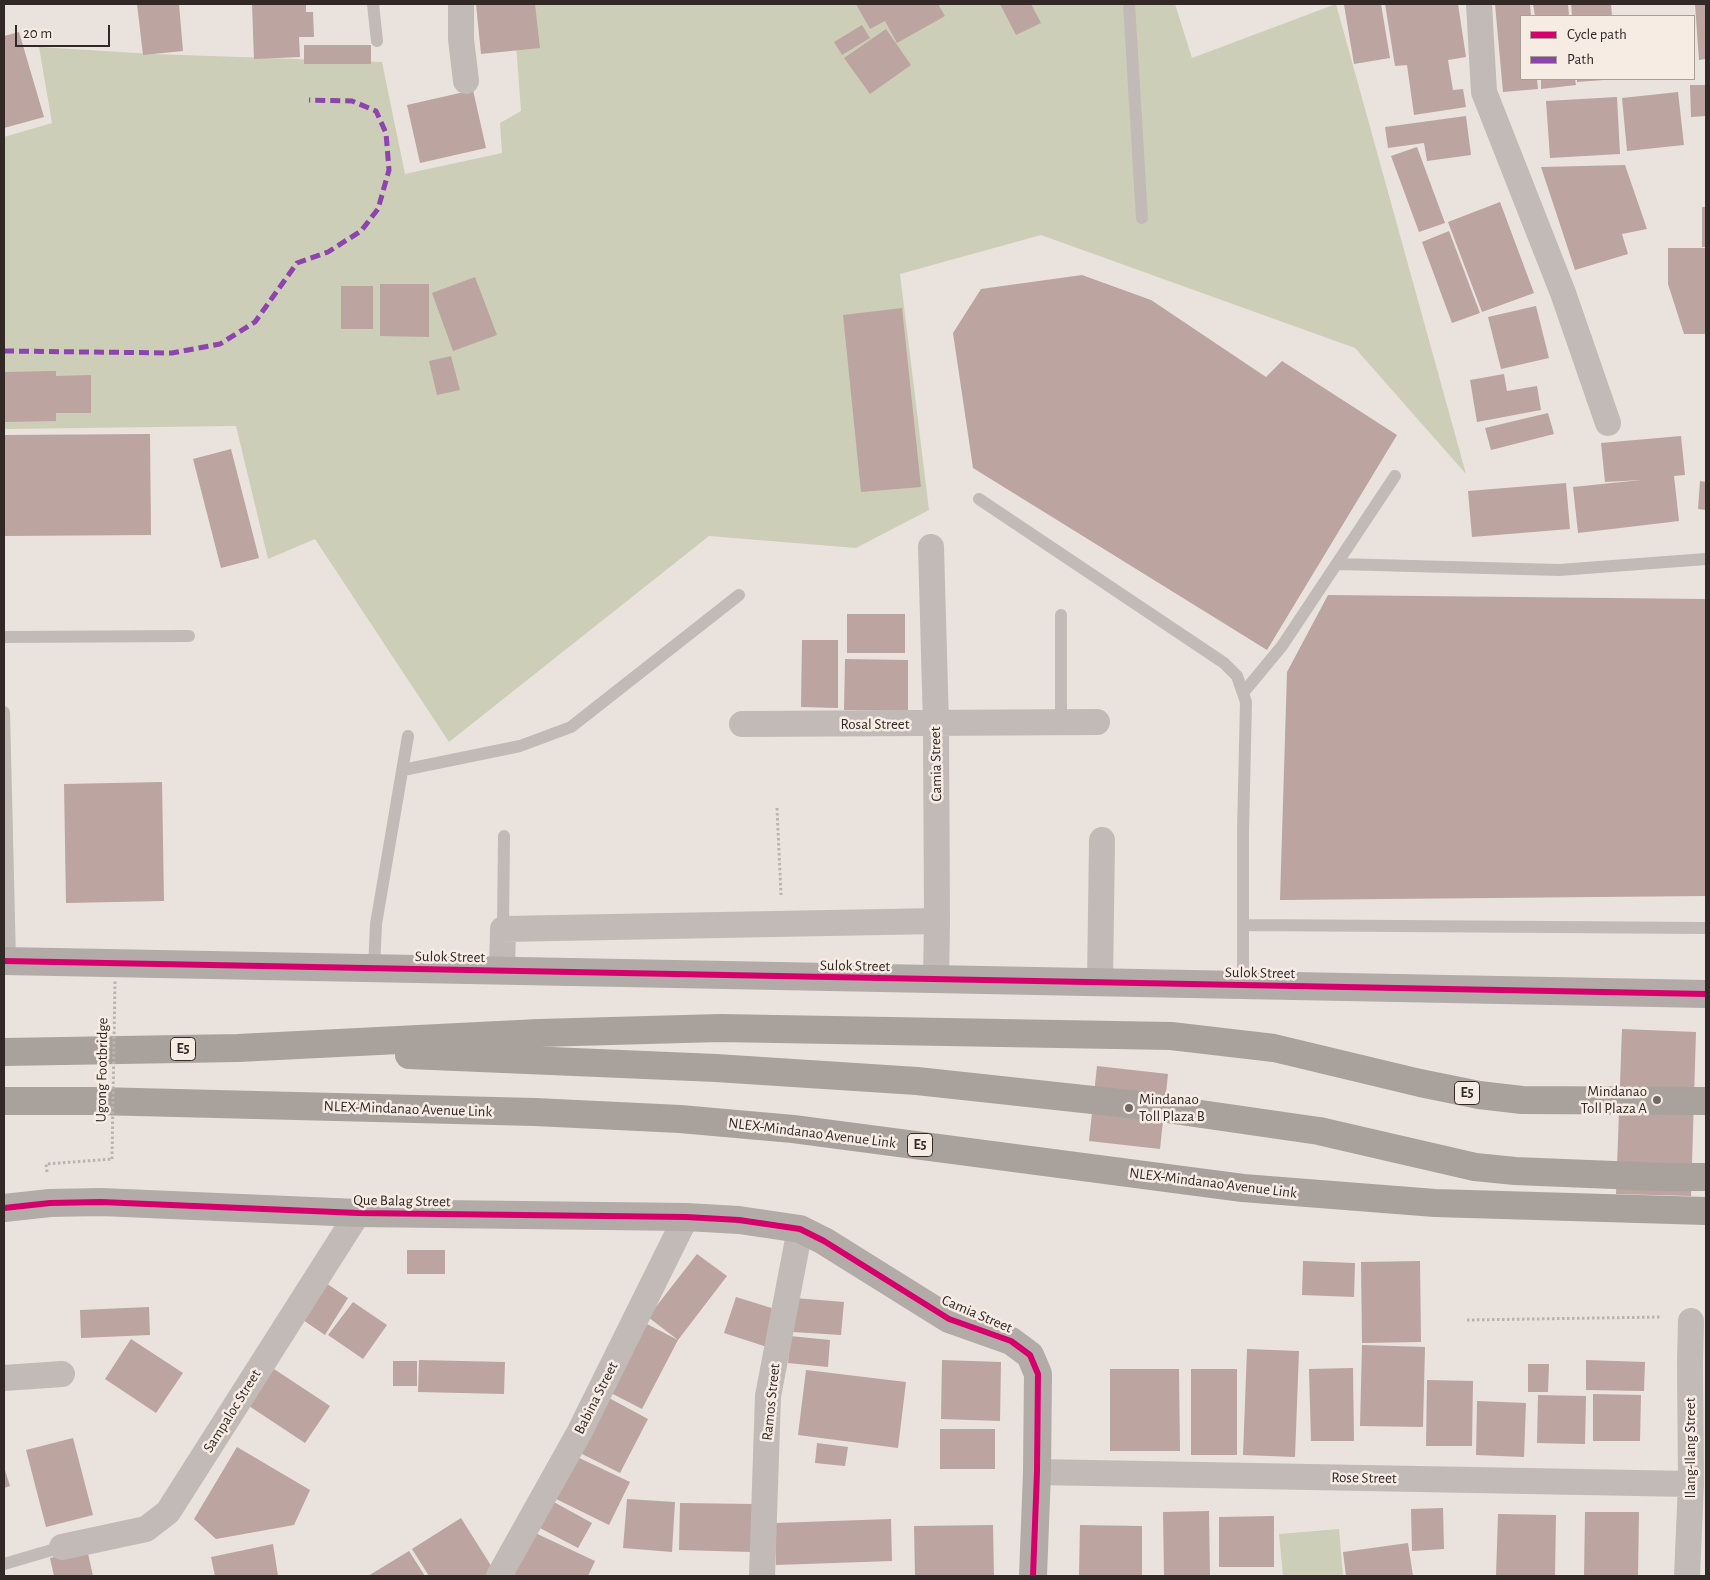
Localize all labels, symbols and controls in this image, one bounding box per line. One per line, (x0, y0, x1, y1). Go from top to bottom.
scale bar (18, 15, 112, 47)
legend (1520, 15, 1695, 80)
text: 20 m (23, 26, 52, 41)
text: Cycle path (1567, 27, 1627, 42)
text: Path (1567, 52, 1594, 67)
street label: Rosal Street (840, 715, 910, 733)
street label: Camia Street (926, 726, 946, 802)
street label: Sulok Street (415, 947, 485, 967)
street label: Sulok Street (820, 956, 890, 976)
street label: Sulok Street (1225, 963, 1295, 983)
street label: Ugong Footbridge (92, 1017, 112, 1123)
road number: E5 (170, 1038, 196, 1060)
road number: E5 (1454, 1082, 1480, 1104)
place label: Mindanao Toll Plaza A (1581, 1082, 1647, 1117)
place label: Mindanao Toll Plaza B (1139, 1090, 1205, 1125)
marker: Mindanao Toll Plaza A (1651, 1094, 1663, 1106)
street label: NLEX-Mindanao Avenue Link (323, 1097, 493, 1121)
marker: Mindanao Toll Plaza B (1123, 1102, 1135, 1114)
street label: NLEX-Mindanao Avenue Link (727, 1114, 897, 1152)
road number: E5 (908, 1134, 932, 1156)
street label: NLEX-Mindanao Avenue Link (1128, 1164, 1298, 1202)
street label: Que Balag Street (353, 1191, 451, 1211)
street label: Camia Street (939, 1291, 1015, 1337)
street label: Babina Street (570, 1359, 622, 1437)
street label: Ramos Street (758, 1363, 784, 1441)
street label: Sampaloc Street (199, 1366, 265, 1456)
street label: Ilang-Ilang Street (1681, 1398, 1699, 1498)
street label: Rose Street (1331, 1468, 1397, 1488)

